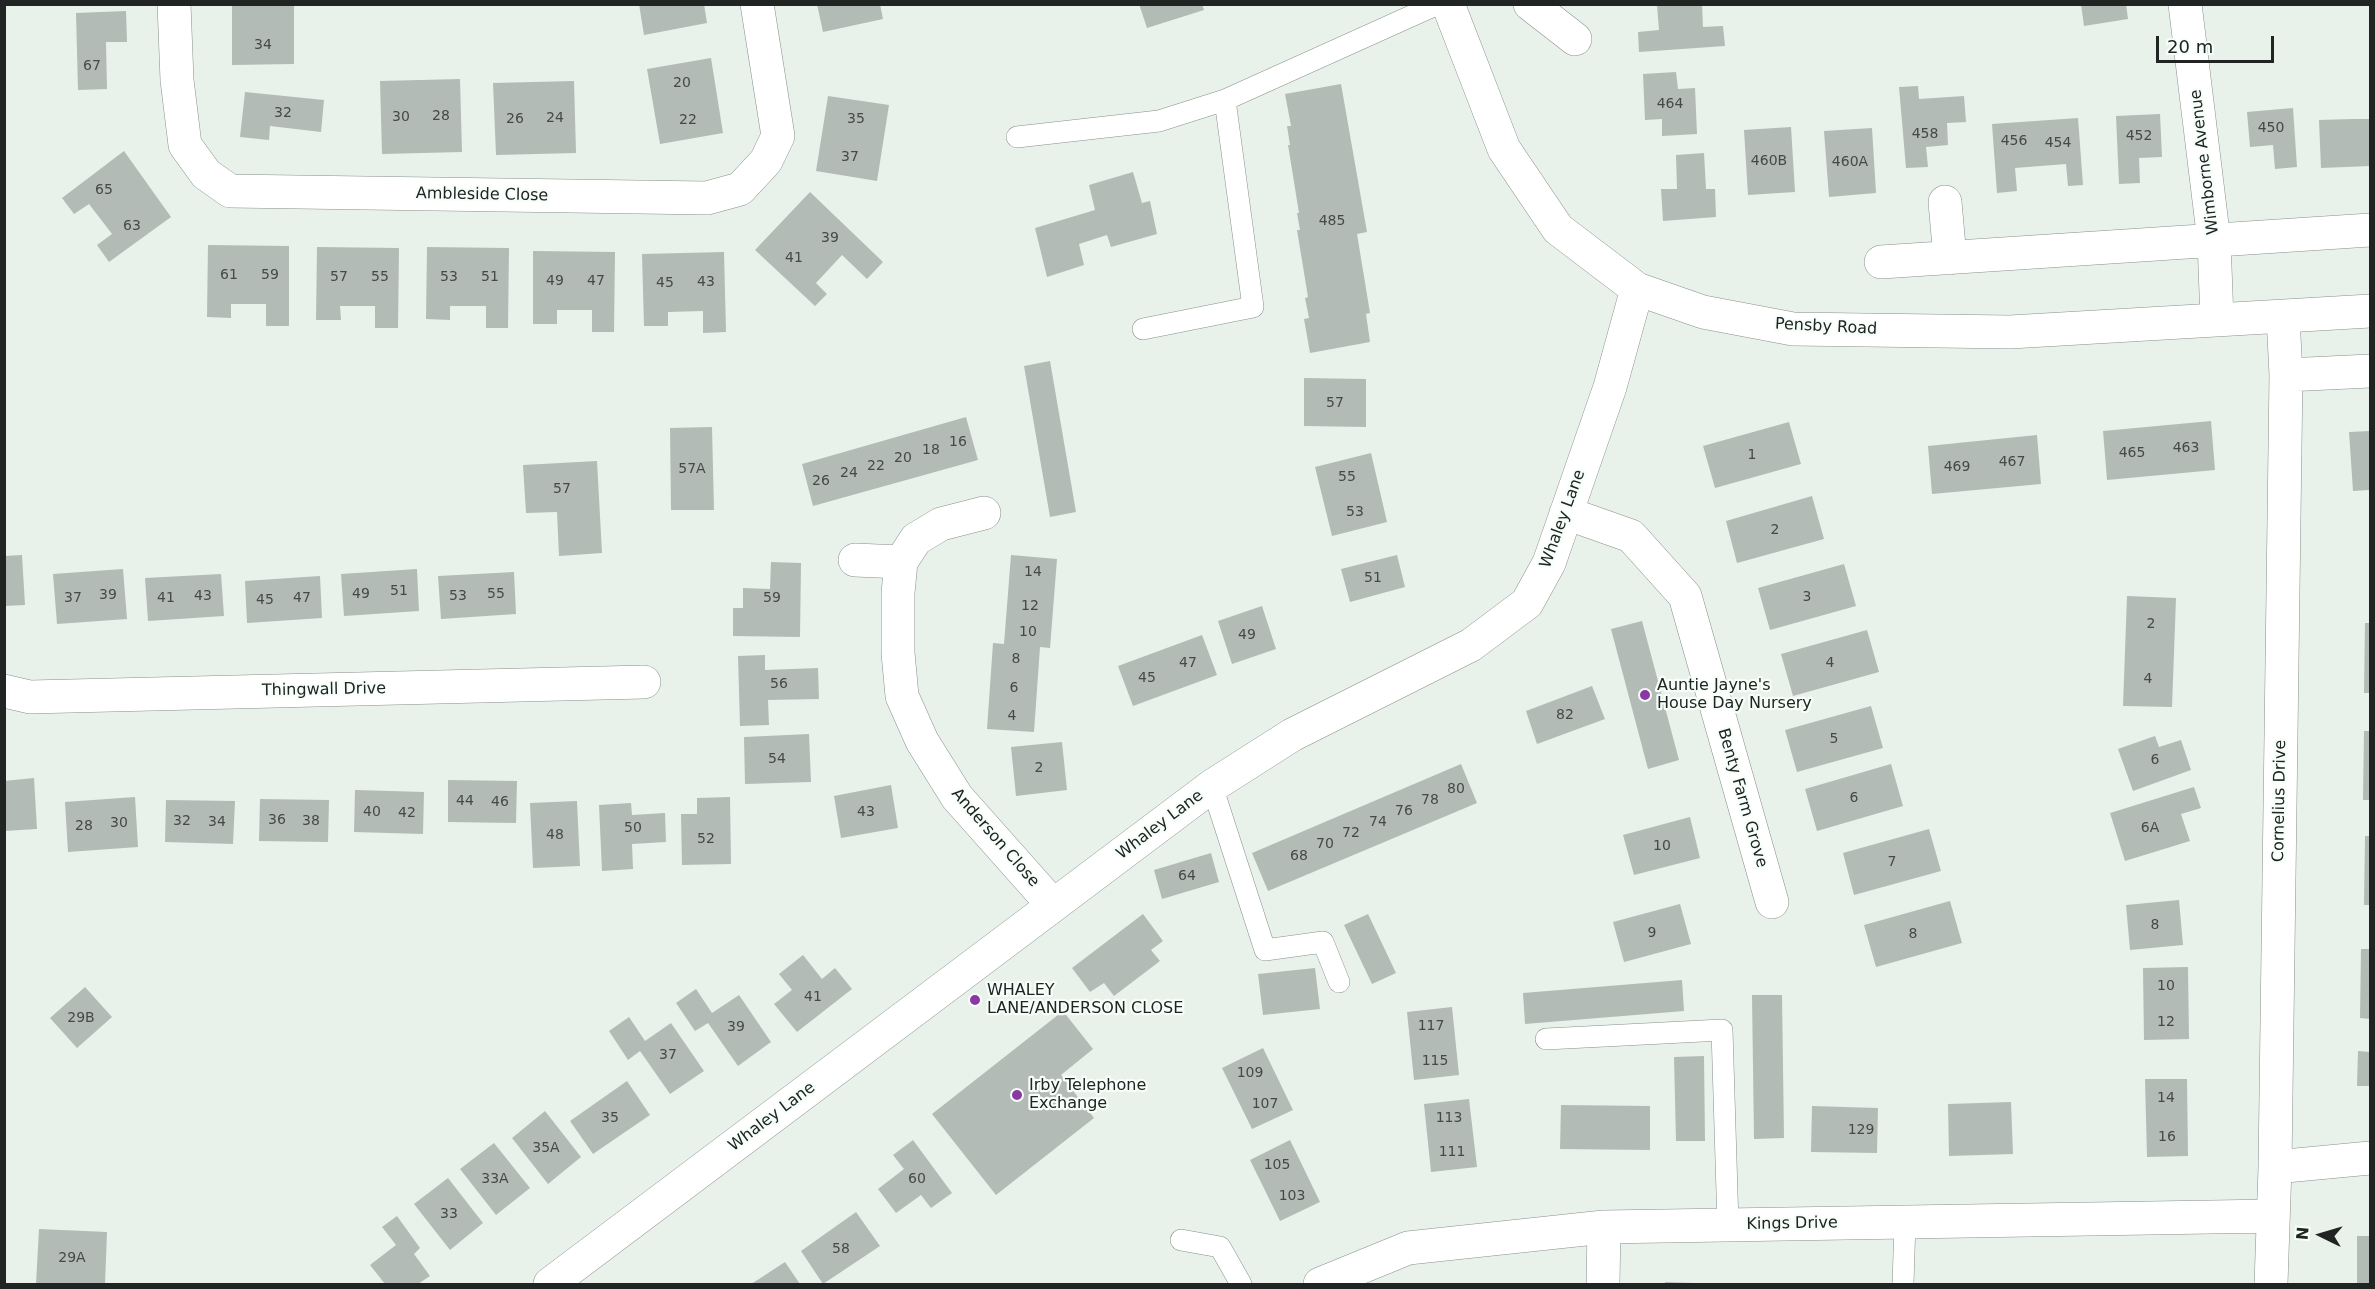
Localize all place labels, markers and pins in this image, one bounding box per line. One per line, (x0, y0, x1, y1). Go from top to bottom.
place label: Auntie Jayne's House Day Nursery (1657, 676, 1812, 714)
marker: Auntie Jayne's House Day Nursery (1638, 688, 1652, 702)
place label: WHALEY LANE/ANDERSON CLOSE (987, 981, 1183, 1019)
marker: WHALEY LANE/ANDERSON CLOSE (968, 993, 982, 1007)
place label: Irby Telephone Exchange (1029, 1076, 1146, 1114)
marker: Irby Telephone Exchange (1010, 1088, 1024, 1102)

